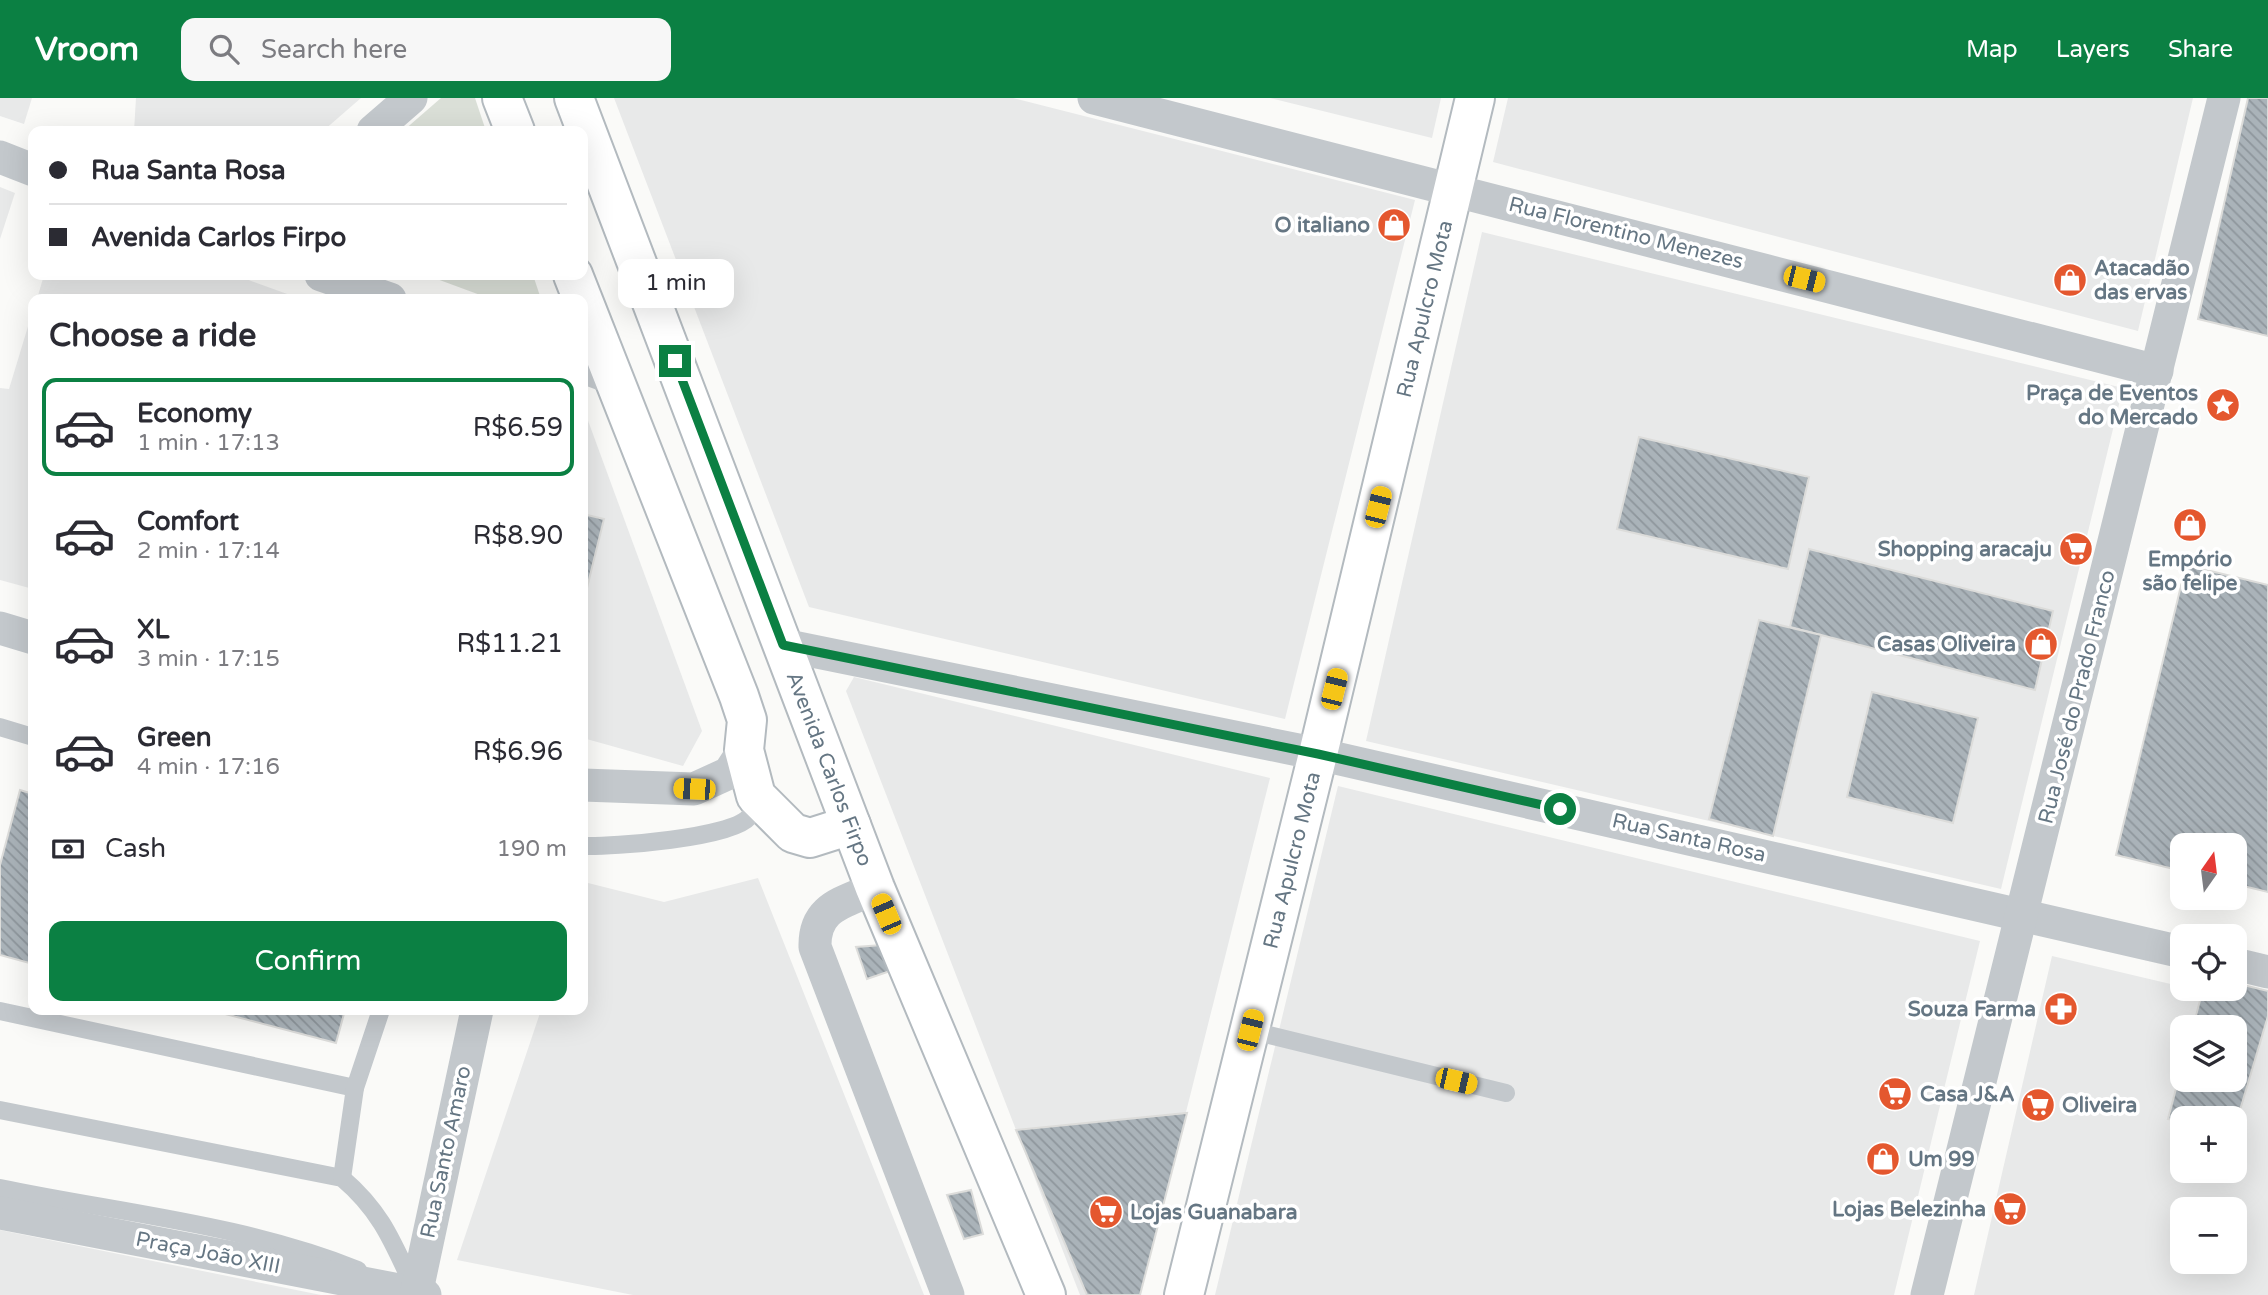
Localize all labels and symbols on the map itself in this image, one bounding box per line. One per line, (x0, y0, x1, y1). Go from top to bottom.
street label: Rua Florentino Menezes (1506, 192, 1746, 274)
shop icon: O italiano (1375, 206, 1413, 244)
place label: O italiano (1275, 213, 1370, 238)
street label: Rua Apulcro Mota (1391, 218, 1458, 400)
place label: Atacadão das ervas (2094, 256, 2190, 305)
callout: 1 min (617, 260, 733, 308)
shop icon: Atacadão das ervas (2051, 261, 2089, 299)
car (1782, 264, 1827, 294)
route end (659, 345, 691, 377)
place label: Praça de Eventos do Mercado (2026, 381, 2198, 430)
place icon: Praça de Eventos do Mercado (2204, 386, 2242, 424)
car (1363, 484, 1394, 530)
shop icon: Empório são felipe (2171, 506, 2209, 544)
supermarket icon: Shopping aracaju (2057, 530, 2095, 568)
place label: Shopping aracaju (1878, 537, 2052, 562)
place label: Empório são felipe (2142, 547, 2238, 596)
street label: Rua José do Prado Franco (2033, 568, 2121, 826)
shop icon: Casas Oliveira (2022, 625, 2060, 663)
place label: Casas Oliveira (1877, 632, 2016, 657)
car (1319, 666, 1350, 712)
street label: Avenida Carlos Firpo (781, 668, 878, 870)
street label: Rua Apulcro Mota (1258, 769, 1326, 951)
car (673, 778, 716, 800)
route start (1544, 793, 1576, 825)
street label: Rua Santa Rosa (1610, 808, 1768, 868)
north arrow (2170, 833, 2247, 910)
car (869, 891, 904, 937)
pharmacy icon: Souza Farma (2042, 990, 2080, 1028)
place label: Souza Farma (1908, 997, 2036, 1022)
car (1235, 1007, 1266, 1053)
street label: Rua Santo Amaro (416, 1064, 476, 1240)
car (1434, 1066, 1479, 1096)
supermarket icon: Casa J&A (1876, 1075, 1914, 1113)
place label: Casa J&A (1920, 1082, 2015, 1107)
supermarket icon: Oliveira (2019, 1086, 2057, 1124)
place label: Oliveira (2062, 1093, 2137, 1118)
shop icon: Um 99 (1864, 1140, 1902, 1178)
place label: Um 99 (1908, 1147, 1975, 1172)
supermarket icon: Lojas Belezinha (1991, 1190, 2029, 1228)
supermarket icon: Lojas Guanabara (1087, 1193, 1125, 1231)
place label: Lojas Belezinha (1832, 1197, 1986, 1222)
place label: Lojas Guanabara (1130, 1200, 1298, 1225)
street label: Praça João XIII (134, 1227, 282, 1279)

